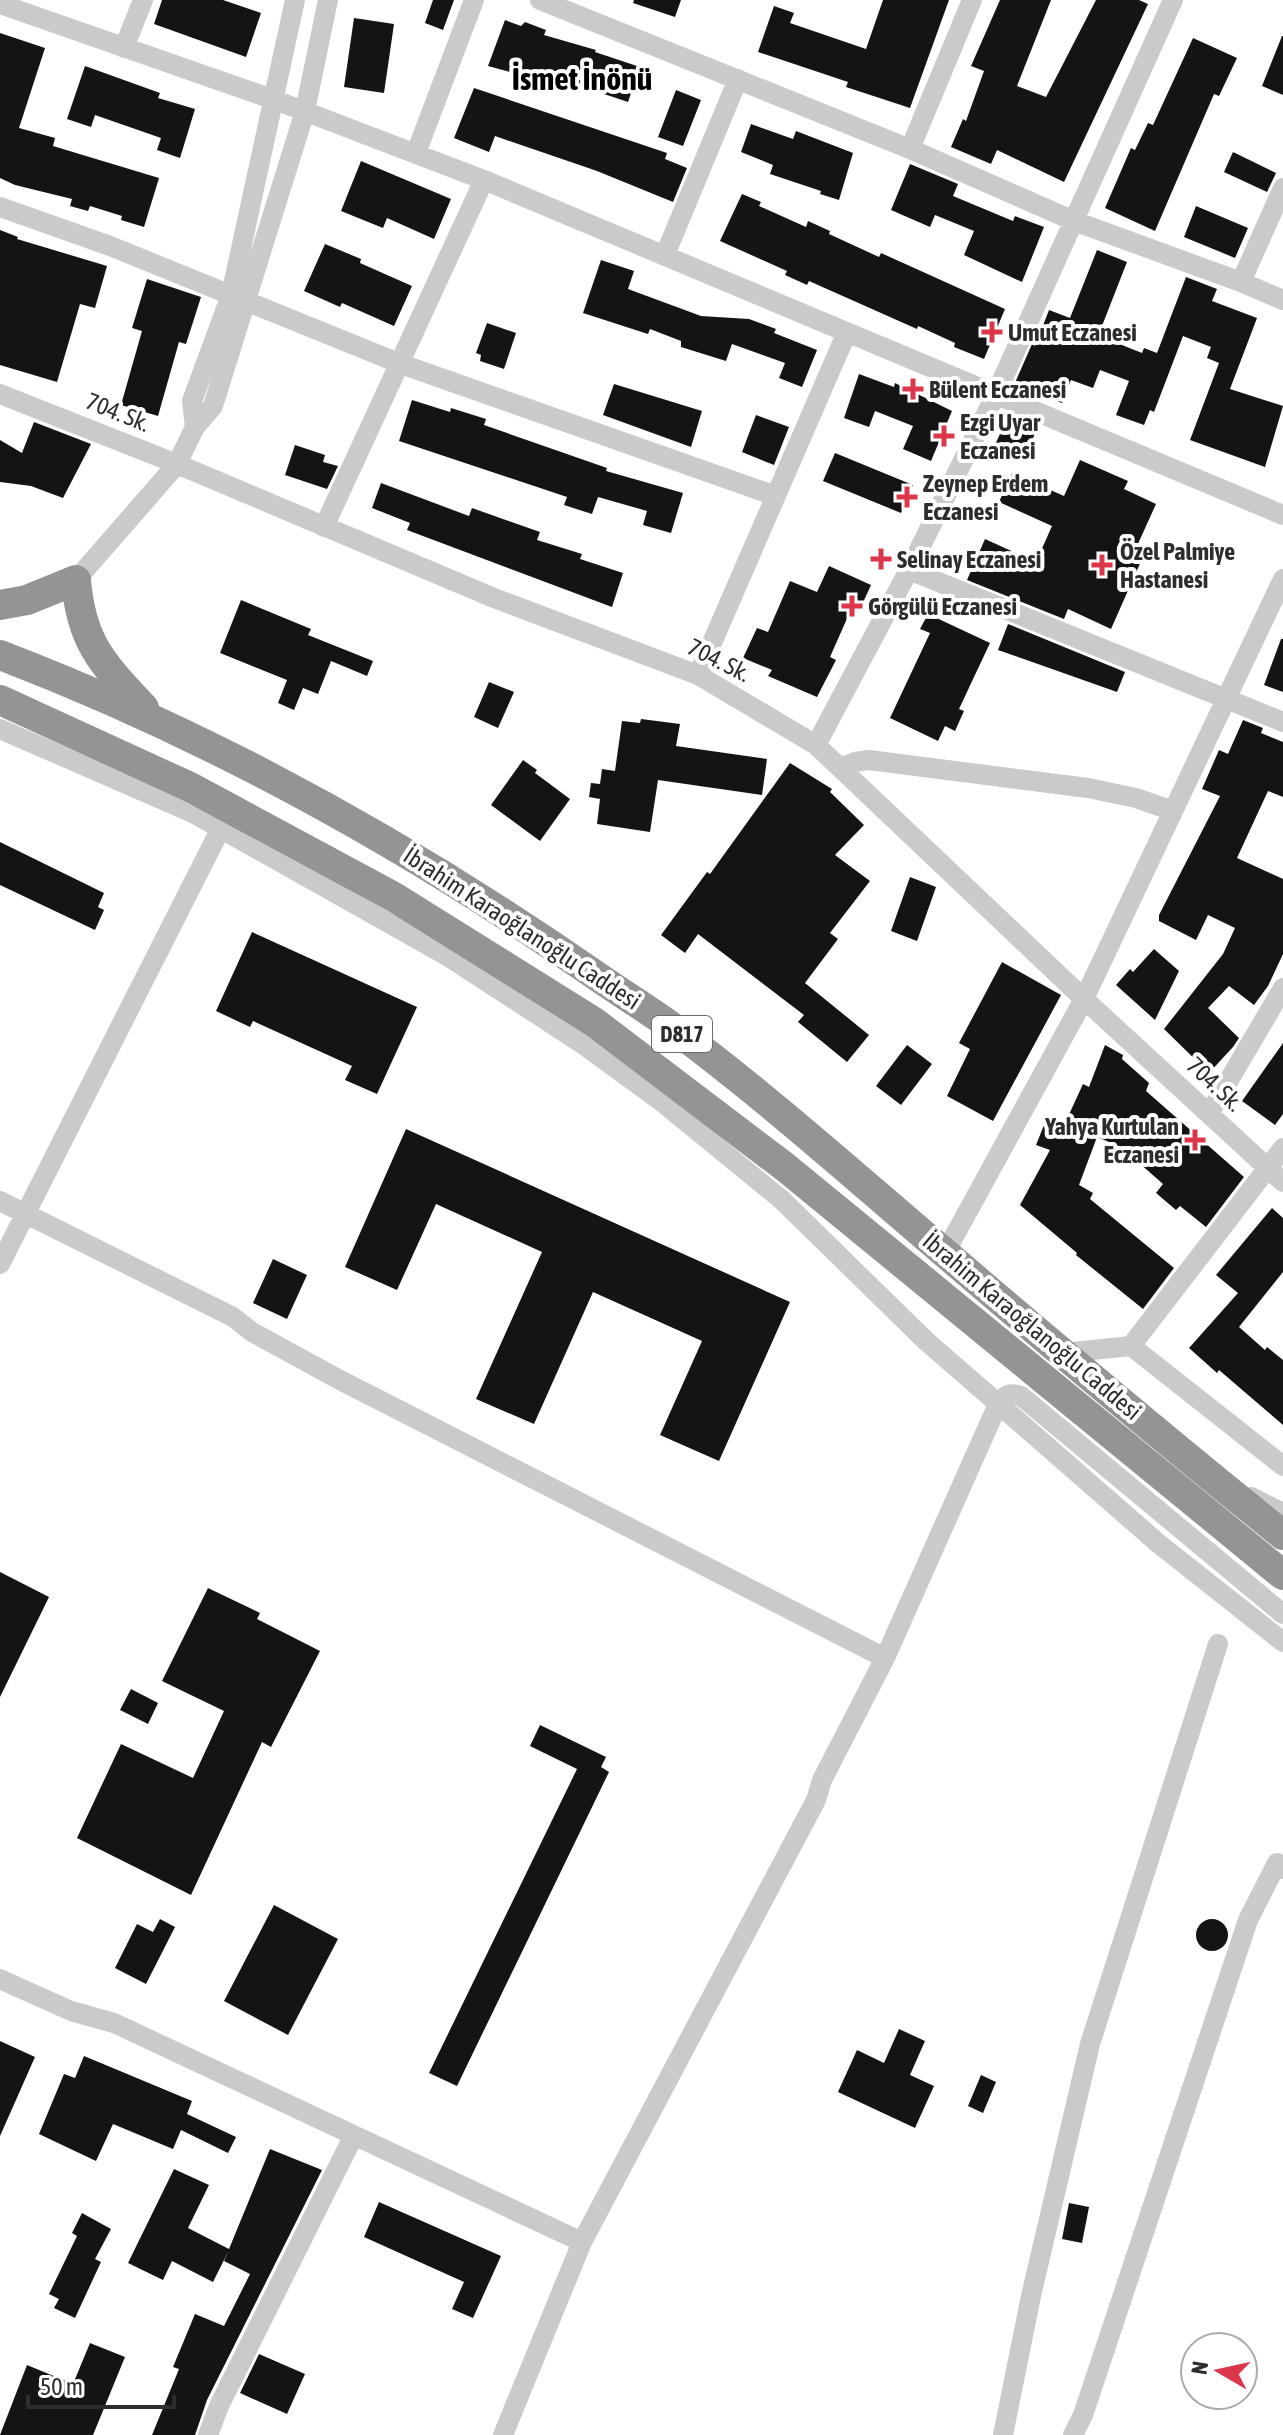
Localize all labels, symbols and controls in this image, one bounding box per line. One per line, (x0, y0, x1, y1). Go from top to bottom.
district label: İsmet İnönü (512, 60, 652, 97)
place label: Umut Eczanesi (1008, 319, 1137, 346)
marker: Umut Eczanesi (983, 323, 1001, 341)
place label: Bülent Eczanesi (929, 376, 1066, 403)
marker: Bülent Eczanesi (904, 380, 922, 398)
street label: 704. Sk. (82, 387, 154, 437)
place label: Ezgi Uyar Eczanesi (960, 409, 1041, 464)
marker: Ezgi Uyar Eczanesi (935, 427, 953, 445)
place label: Zeynep Erdem Eczanesi (923, 470, 1048, 525)
marker: Zeynep Erdem Eczanesi (898, 488, 916, 506)
place label: Özel Palmiye Hastanesi (1120, 538, 1235, 593)
place label: Selinay Eczanesi (897, 546, 1041, 573)
marker: Selinay Eczanesi (872, 550, 890, 568)
marker: Özel Palmiye Hastanesi (1091, 554, 1113, 576)
place label: Görgülü Eczanesi (868, 593, 1017, 620)
marker: Görgülü Eczanesi (843, 597, 861, 615)
street label: 704. Sk. (683, 633, 755, 687)
street label: İbrahim Karaoğlanoğlu Caddesi (399, 841, 645, 1015)
road number: D817 (652, 1016, 712, 1052)
street label: 704. Sk. (1182, 1052, 1248, 1116)
place label: Yahya Kurtulan Eczanesi (1044, 1113, 1179, 1168)
marker: Yahya Kurtulan Eczanesi (1186, 1131, 1204, 1149)
street label: İbrahim Karaoğlanoğlu Caddesi (917, 1227, 1147, 1425)
north arrow (1179, 2331, 1259, 2411)
scale bar (28, 2359, 174, 2409)
text: N (1185, 2359, 1213, 2376)
text: 50 m (40, 2373, 83, 2400)

